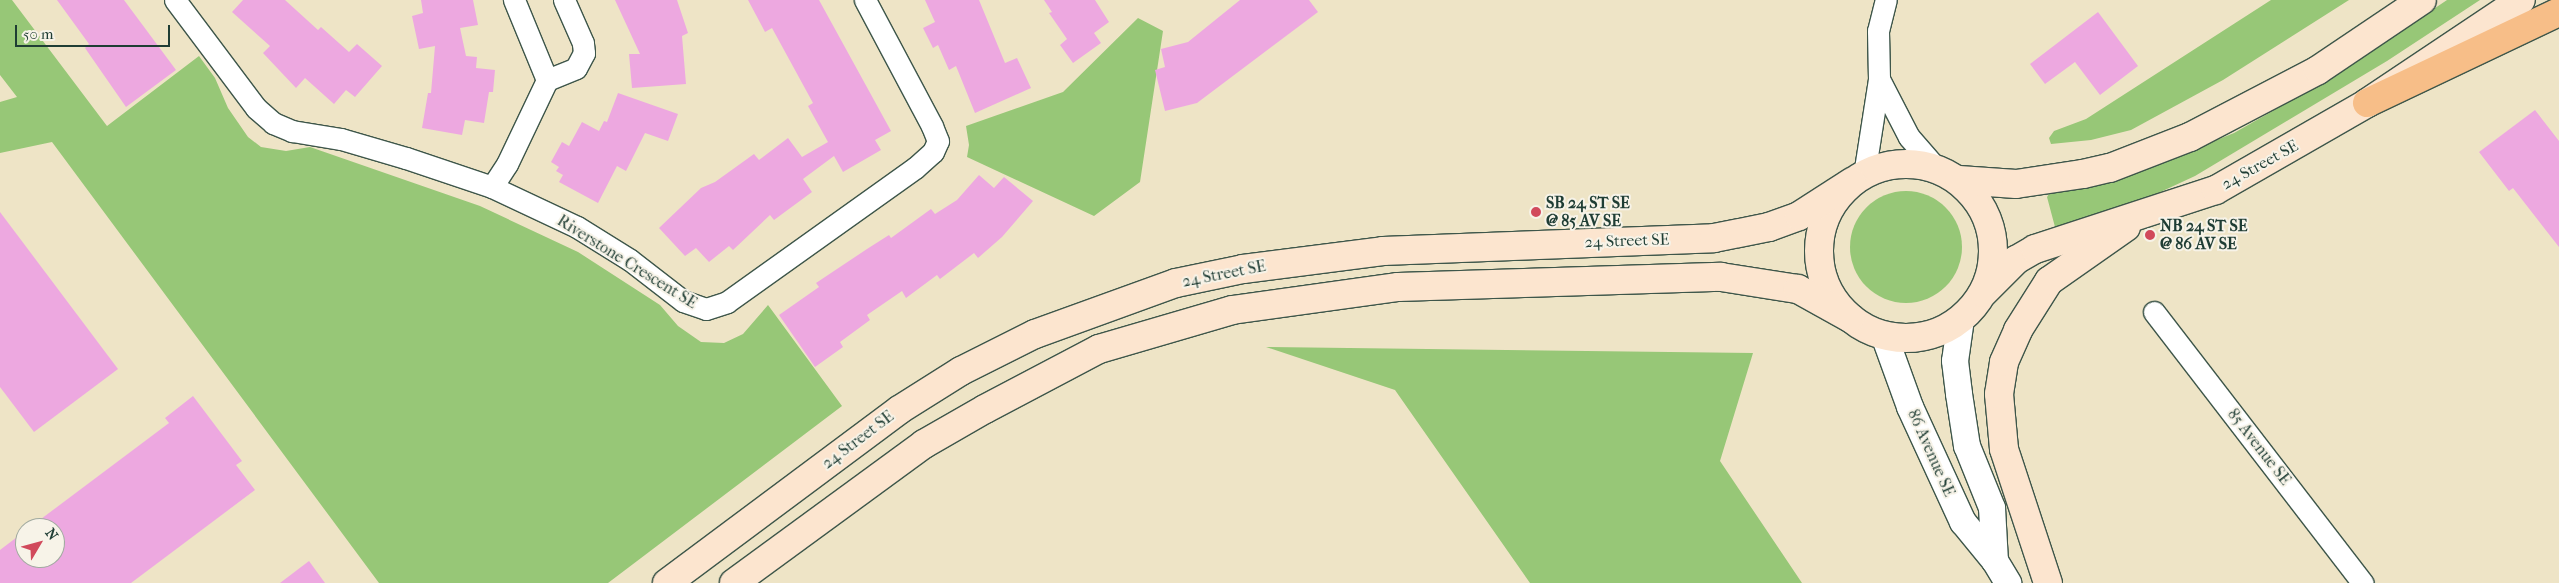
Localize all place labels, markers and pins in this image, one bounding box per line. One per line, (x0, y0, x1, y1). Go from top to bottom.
place label: SB 24 ST SE @ 85 AV SE (1546, 193, 1630, 231)
marker: SB 24 ST SE @ 85 AV SE (1530, 206, 1542, 218)
place label: NB 24 ST SE @ 86 AV SE (2160, 216, 2248, 254)
marker: NB 24 ST SE @ 86 AV SE (2144, 229, 2156, 241)

